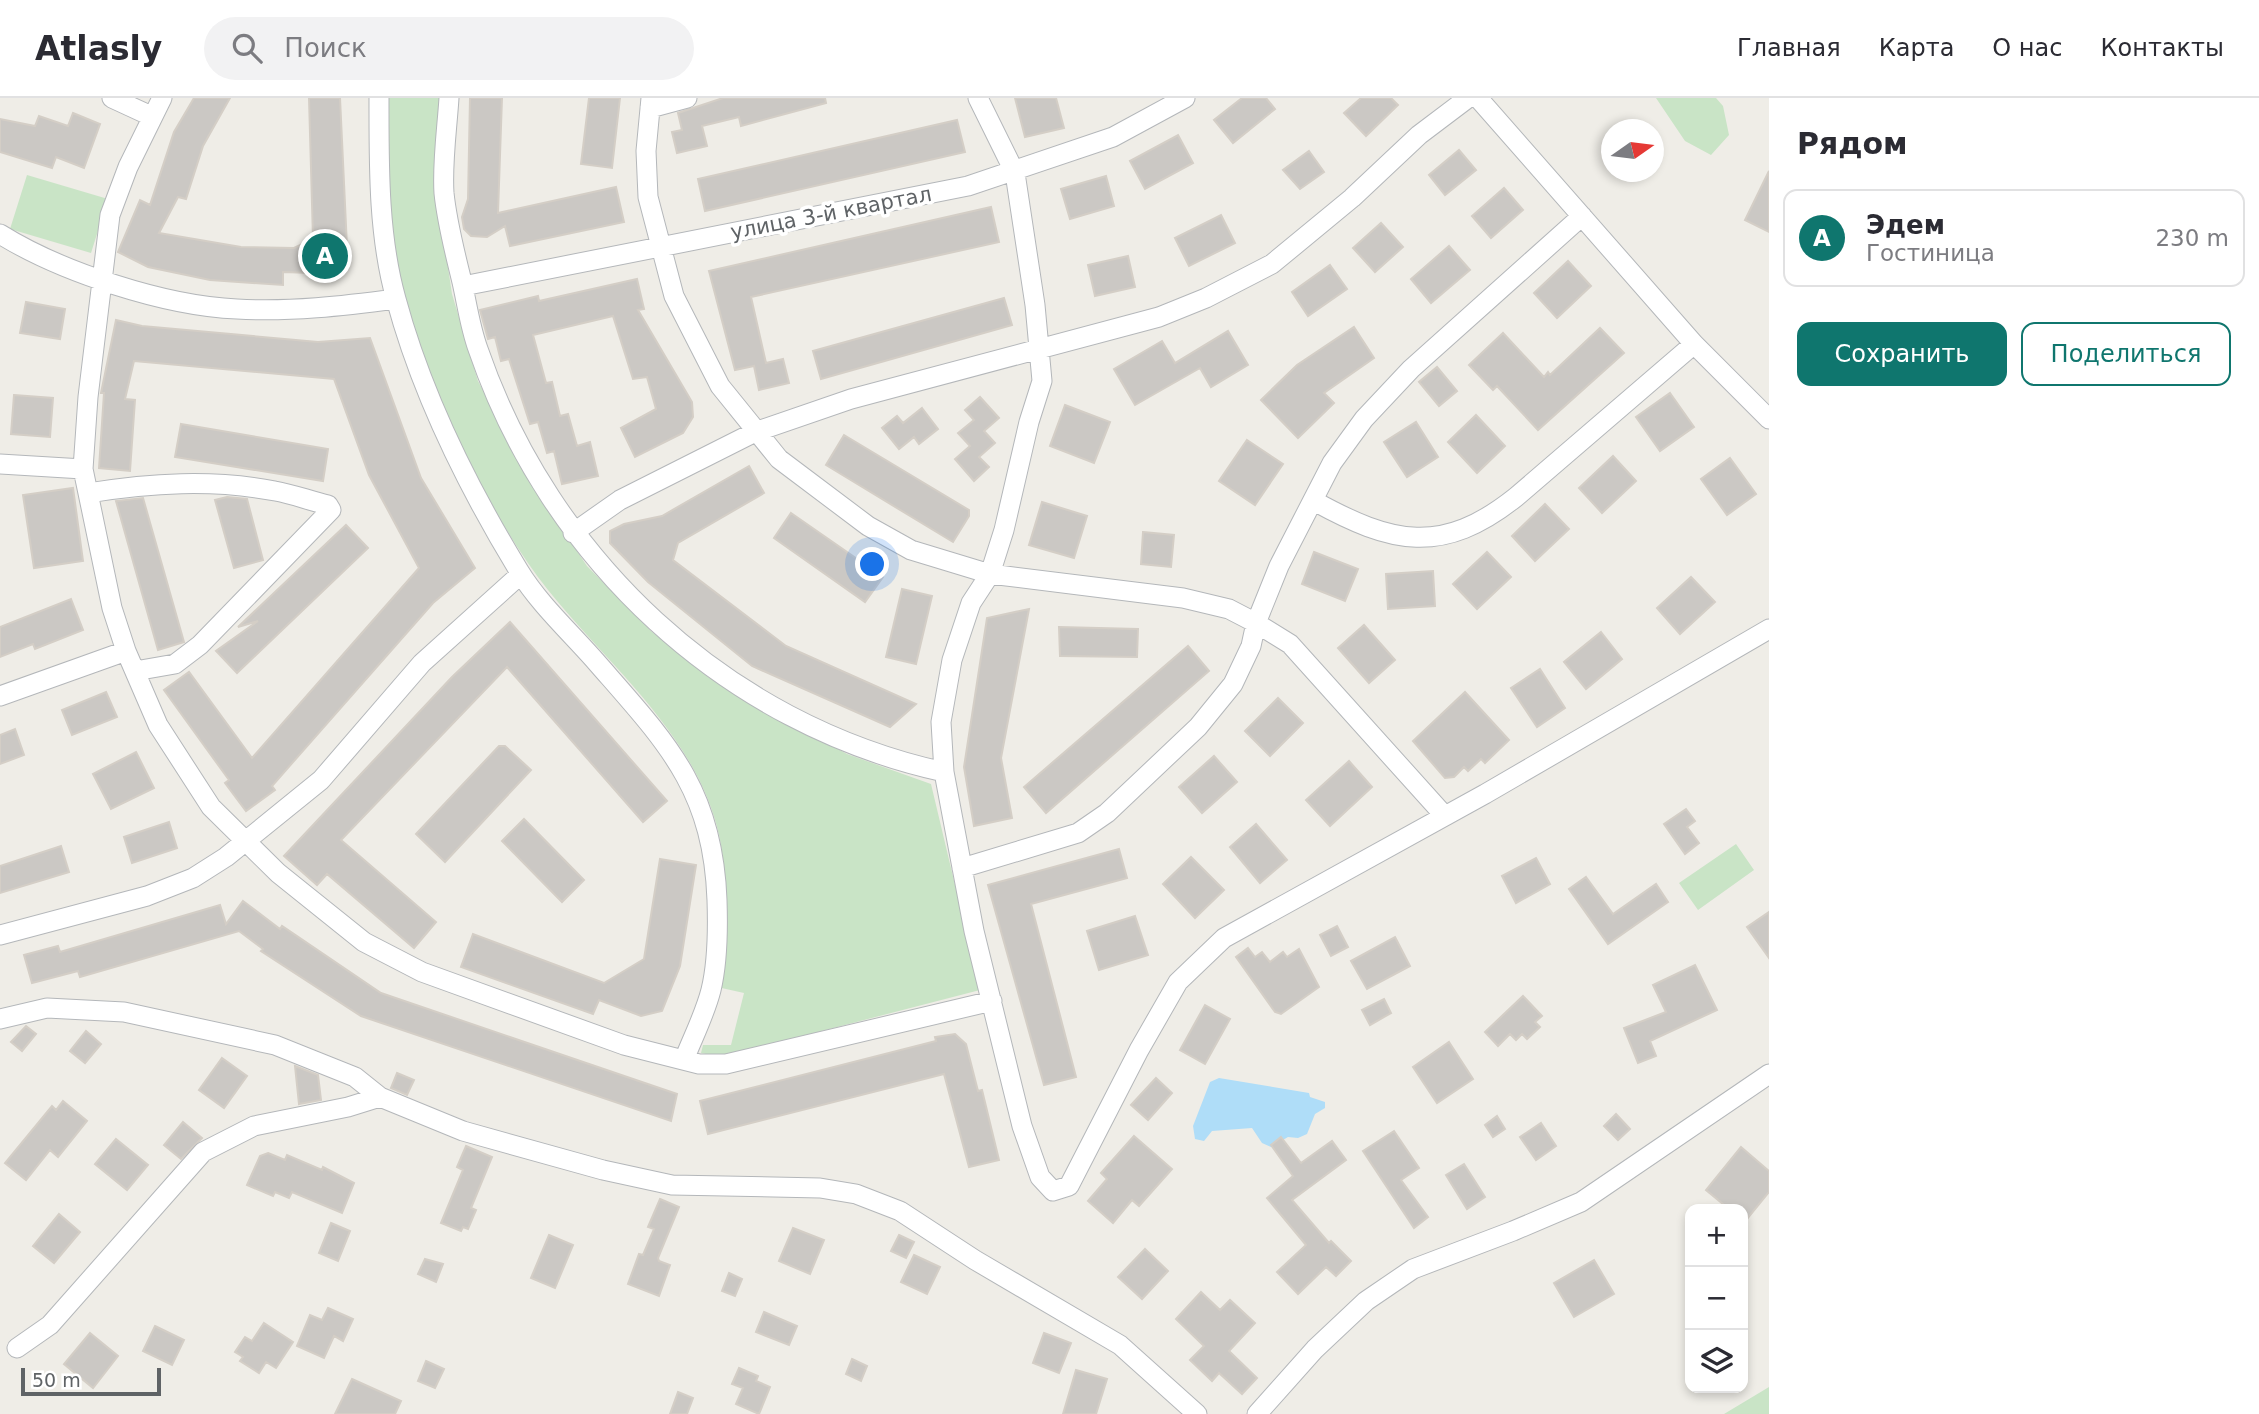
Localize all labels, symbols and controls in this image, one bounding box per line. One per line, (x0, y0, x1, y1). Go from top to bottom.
search box (204, 17, 694, 80)
text: Atlasly (35, 29, 162, 68)
icon: search (228, 29, 266, 67)
text: Поиск (284, 33, 367, 63)
text: Главная (1737, 34, 1841, 62)
text: Карта (1879, 34, 1954, 62)
text: О нас (1992, 34, 2062, 62)
text: Контакты (2100, 34, 2224, 62)
north arrow (1601, 119, 1664, 182)
text: Рядом (1797, 126, 1908, 161)
street label: улица 3-й квартал (728, 182, 934, 244)
text: Эдем (1866, 210, 1945, 240)
text: A (1813, 225, 1831, 251)
text: 230 m (2155, 225, 2229, 251)
pin: A (302, 230, 348, 282)
text: Гостиница (1866, 240, 1995, 266)
button: Сохранить (1797, 322, 2007, 386)
button: Поделиться (2021, 322, 2231, 386)
your location (855, 547, 889, 581)
map controls (1685, 1204, 1748, 1393)
button: + (1685, 1204, 1748, 1267)
button: − (1685, 1267, 1748, 1330)
button: layers (1685, 1330, 1748, 1393)
scale bar (21, 1365, 161, 1397)
text: 50 m (32, 1369, 81, 1391)

